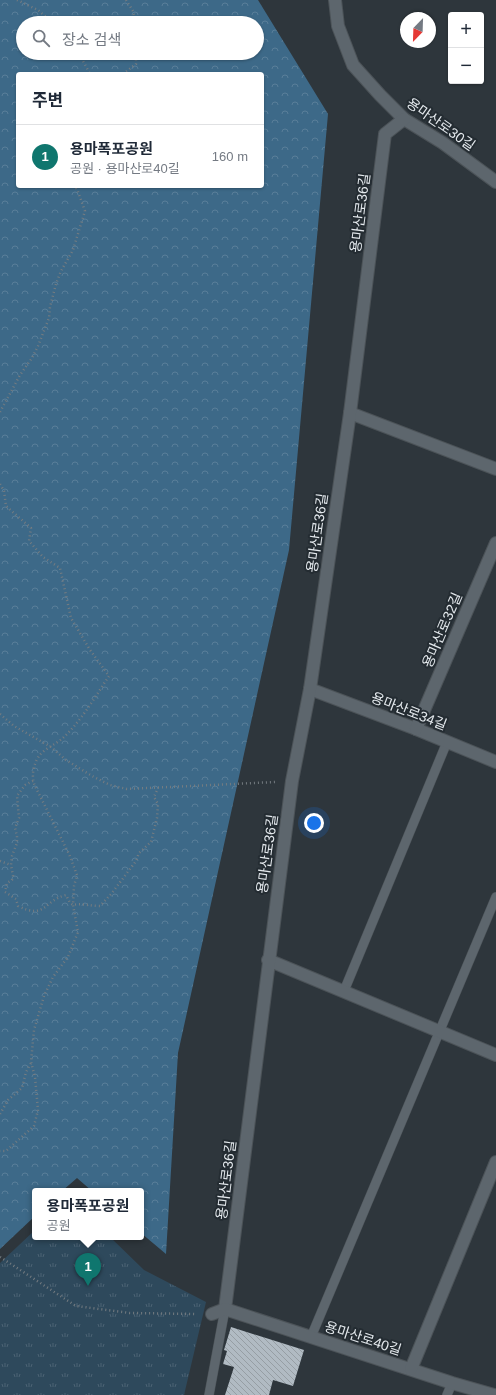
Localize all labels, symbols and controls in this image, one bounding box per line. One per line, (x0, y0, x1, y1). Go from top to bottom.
north arrow (400, 12, 436, 48)
map controls (448, 12, 484, 84)
button: + (448, 12, 484, 48)
search box (16, 16, 264, 60)
icon: search (30, 27, 52, 49)
text: 장소 검색 (62, 31, 121, 48)
button: − (448, 48, 484, 84)
text: 주변 (32, 91, 63, 110)
street label: 용마산로30길 (404, 95, 478, 153)
text: 용마폭포공원 (70, 140, 153, 157)
text: 1 (41, 149, 49, 164)
text: 160 m (212, 149, 248, 164)
text: 공원 · 용마산로40길 (70, 161, 180, 176)
street label: 용마산로36길 (347, 172, 373, 254)
street label: 용마산로36길 (304, 492, 330, 574)
street label: 용마산로32길 (419, 590, 465, 670)
street label: 용마산로34길 (369, 689, 449, 733)
street label: 용마산로36길 (254, 813, 280, 895)
your location (304, 813, 324, 833)
street label: 용마산로36길 (213, 1139, 239, 1221)
popup (32, 1188, 144, 1240)
text: 용마폭포공원 (47, 1197, 129, 1214)
text: 공원 (47, 1218, 71, 1233)
pin: 1 (75, 1253, 101, 1286)
street label: 용마산로40길 (322, 1318, 404, 1358)

